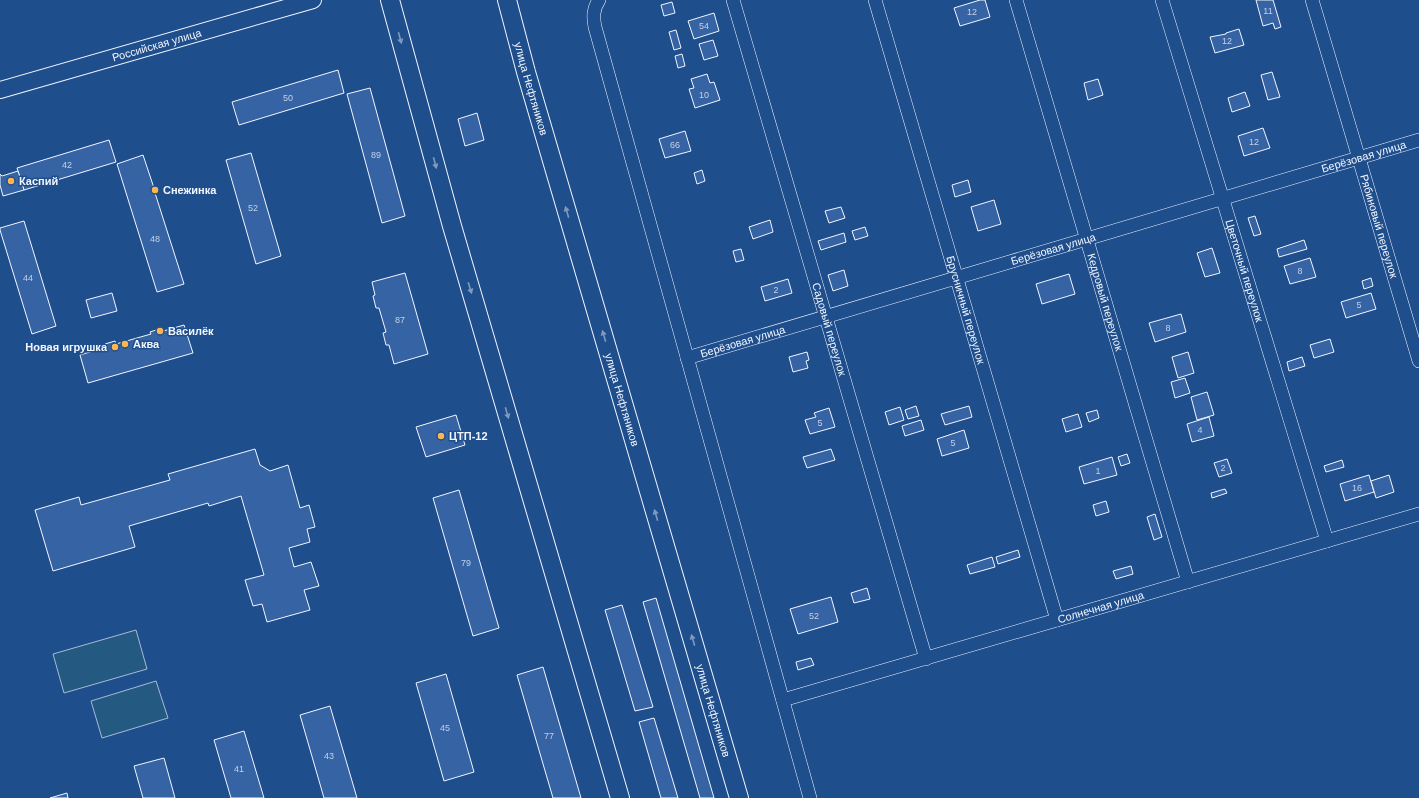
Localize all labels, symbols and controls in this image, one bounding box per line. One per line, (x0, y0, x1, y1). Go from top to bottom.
house number: 11 (1263, 6, 1273, 16)
house number: 12 (967, 7, 977, 17)
house number: 54 (699, 21, 709, 31)
street label: Российская улица (111, 26, 204, 63)
one-way arrow (397, 32, 403, 44)
house number: 12 (1222, 36, 1232, 46)
street label: улица Нефтяников (512, 41, 550, 137)
house number: 10 (699, 90, 709, 100)
house number: 50 (283, 93, 293, 103)
house number: 12 (1249, 137, 1259, 147)
street label: Берёзовая улица (1320, 138, 1408, 175)
house number: 66 (670, 140, 680, 150)
house number: 89 (371, 150, 381, 160)
one-way arrow (432, 157, 438, 169)
house number: 42 (62, 160, 72, 170)
street label: Рябиновый переулок (1358, 173, 1400, 280)
place label: Каспий (19, 175, 58, 187)
marker: Каспий (6, 176, 16, 186)
place label: Снежинка (163, 184, 217, 196)
marker: Снежинка (150, 185, 160, 195)
house number: 52 (248, 203, 258, 213)
one-way arrow (564, 205, 570, 217)
street label: Цветочный переулок (1223, 218, 1266, 323)
street label: Берёзовая улица (1009, 230, 1098, 267)
house number: 48 (150, 234, 160, 244)
street label: Кедровый переулок (1085, 252, 1125, 352)
street label: Брусничный переулок (944, 254, 988, 366)
house number: 8 (1297, 266, 1303, 276)
house number: 44 (23, 273, 33, 283)
street label: Садовый переулок (810, 281, 849, 377)
one-way arrow (467, 282, 473, 294)
house number: 2 (773, 285, 779, 295)
house number: 5 (1356, 300, 1362, 310)
house number: 87 (395, 315, 405, 325)
street label: Берёзовая улица (699, 323, 787, 360)
house number: 8 (1165, 323, 1171, 333)
place label: Василёк (168, 325, 214, 337)
marker: Василёк (155, 326, 165, 336)
one-way arrow (601, 330, 607, 342)
place label: Аква (133, 338, 160, 350)
marker: Аква (120, 339, 130, 349)
place label: Новая игрушка (25, 341, 108, 353)
marker: Новая игрушка (110, 342, 120, 352)
street label: улица Нефтяников (603, 352, 642, 448)
one-way arrow (504, 407, 510, 419)
house number: 5 (817, 418, 823, 428)
house number: 4 (1197, 425, 1203, 435)
place label: ЦТП-12 (449, 430, 488, 442)
marker: ЦТП-12 (436, 431, 446, 441)
house number: 5 (950, 438, 956, 448)
house number: 2 (1220, 463, 1226, 473)
house number: 1 (1095, 466, 1101, 476)
house number: 16 (1352, 483, 1362, 493)
one-way arrow (653, 509, 659, 521)
house number: 79 (461, 558, 471, 568)
street label: Солнечная улица (1056, 589, 1146, 625)
house number: 52 (809, 611, 819, 621)
one-way arrow (690, 633, 696, 645)
street label: улица Нефтяников (694, 663, 733, 759)
house number: 45 (440, 723, 450, 733)
house number: 77 (544, 731, 554, 741)
house number: 43 (324, 751, 334, 761)
house number: 41 (234, 764, 244, 774)

